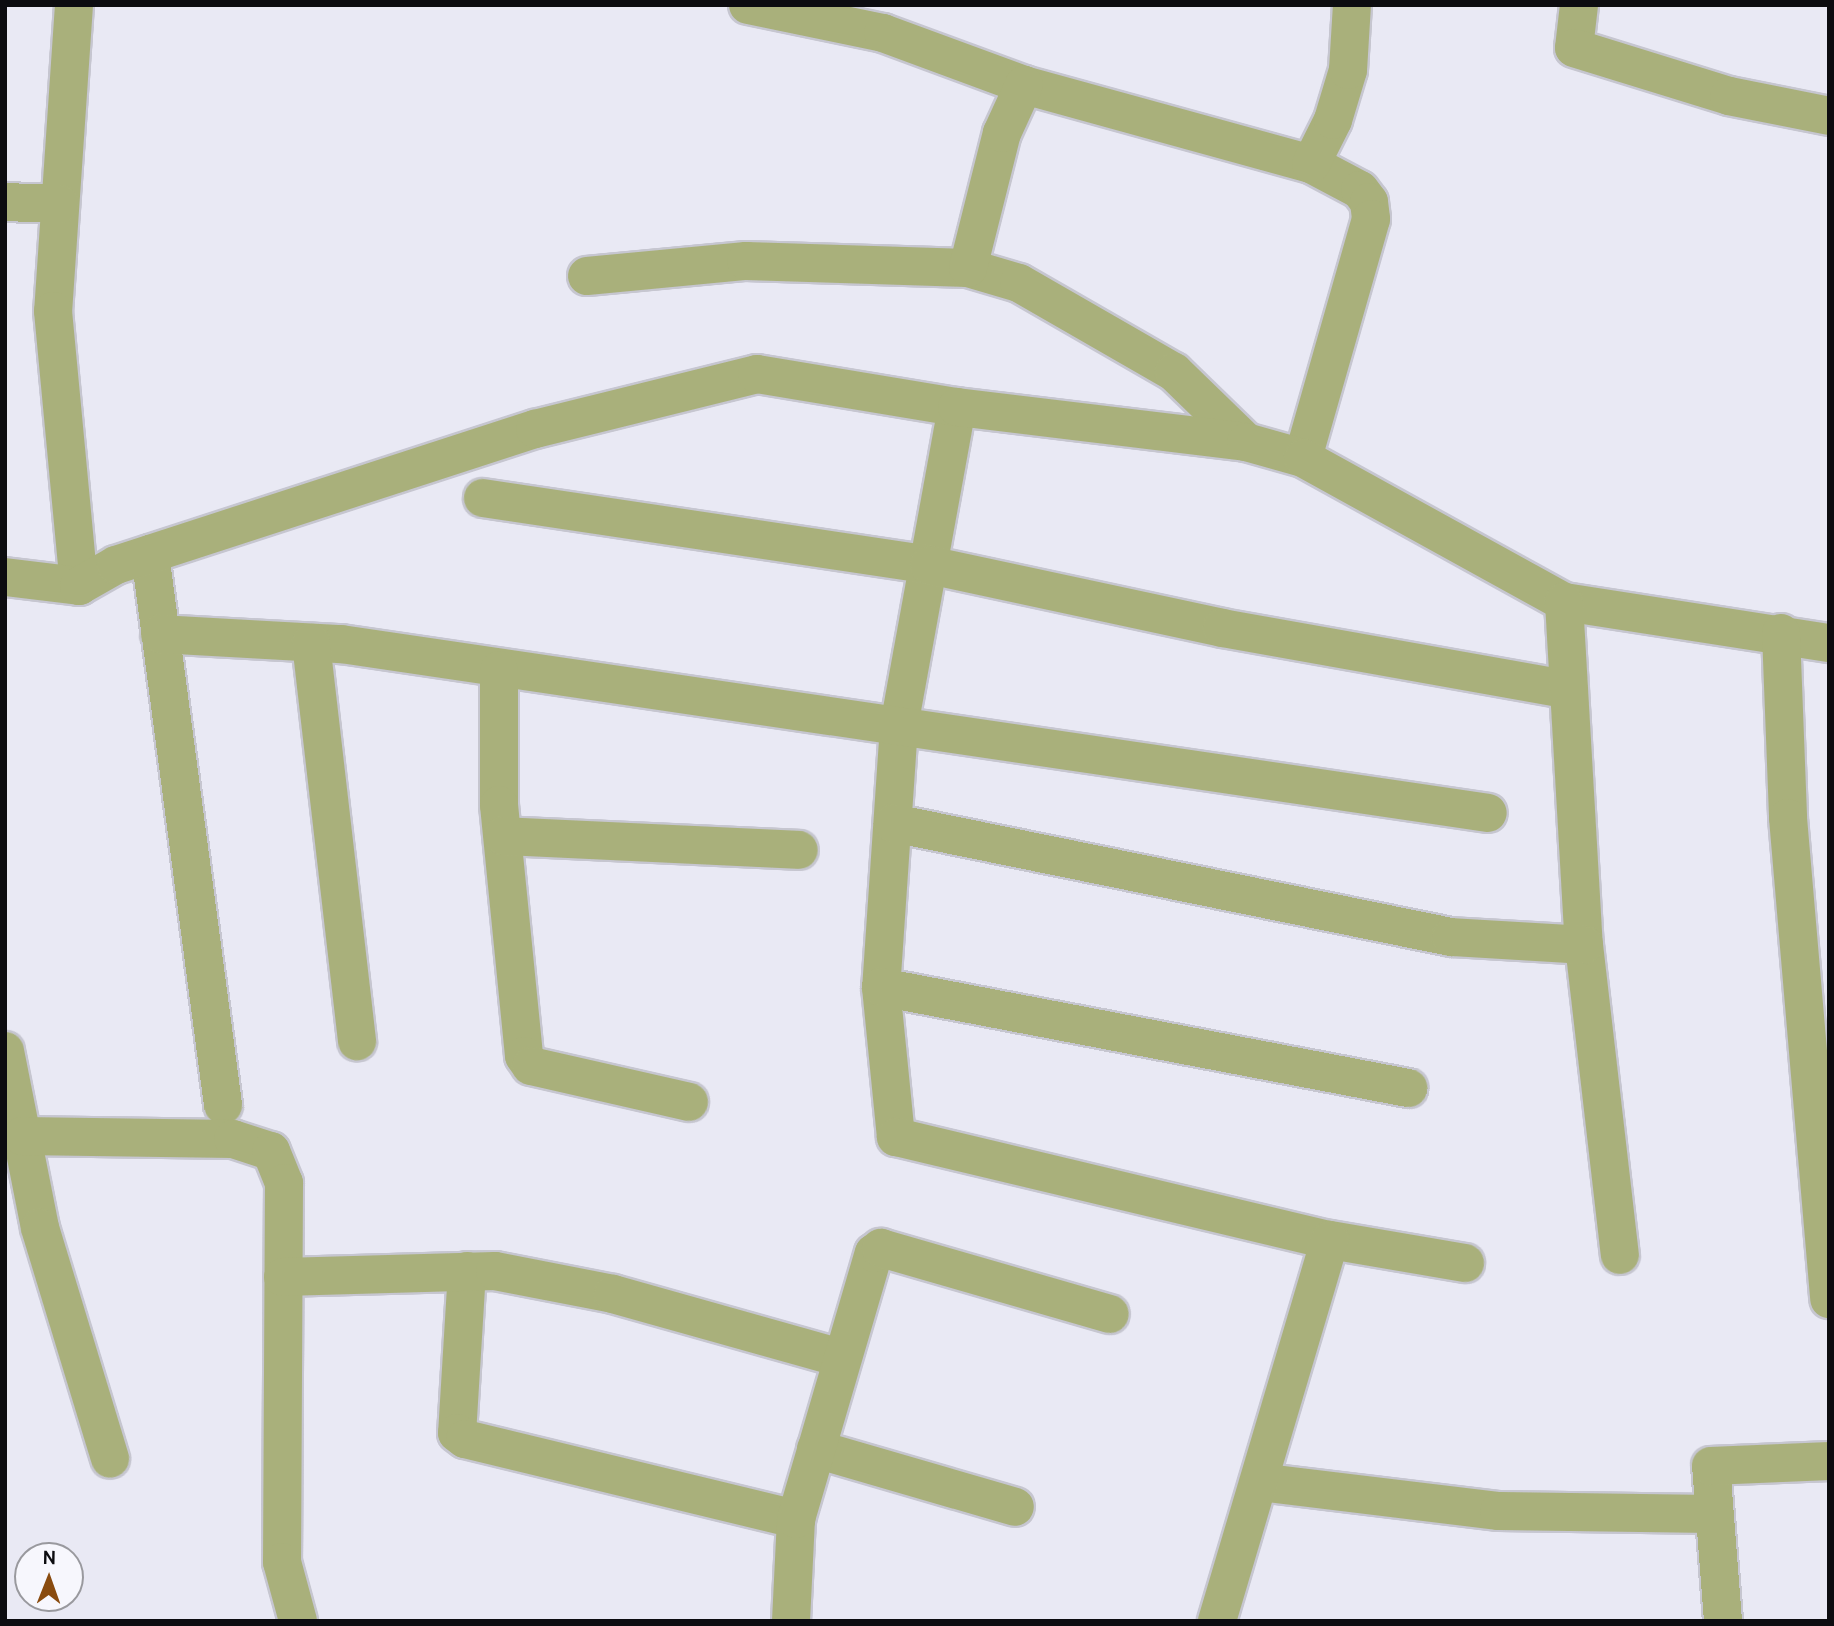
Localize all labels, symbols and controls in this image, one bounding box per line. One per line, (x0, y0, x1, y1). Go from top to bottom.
north arrow (14, 1542, 84, 1612)
text: N (42, 1546, 56, 1569)

